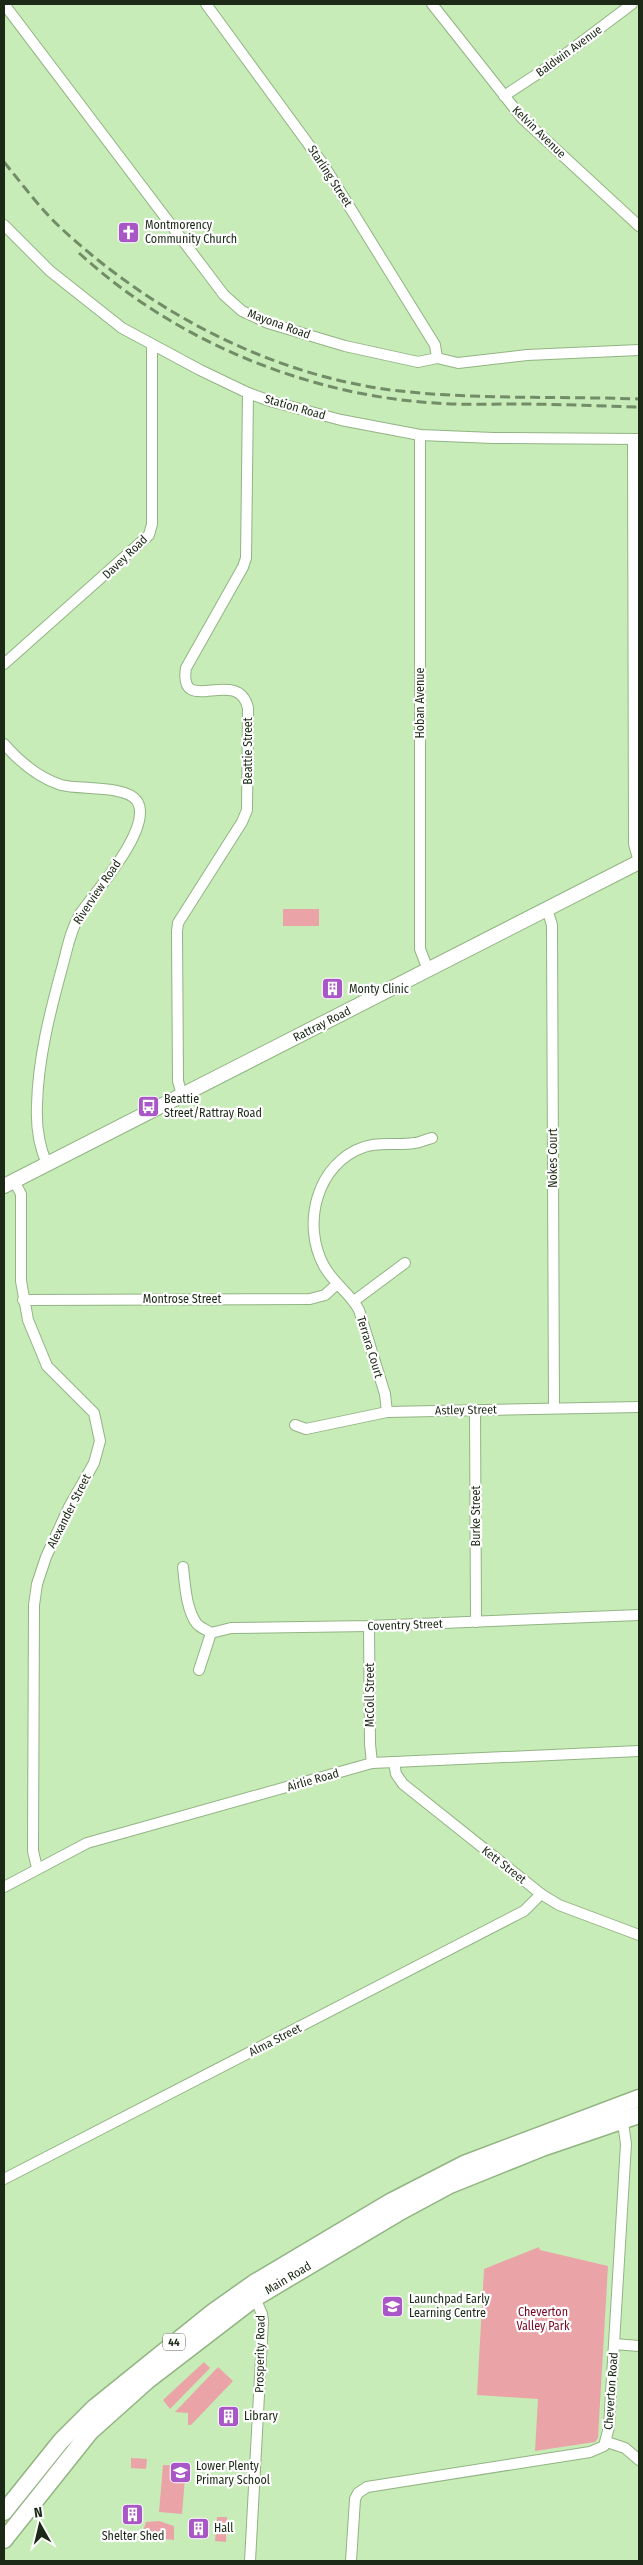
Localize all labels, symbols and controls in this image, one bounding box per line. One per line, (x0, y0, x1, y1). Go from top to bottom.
street label: Baldwin Avenue (533, 22, 605, 80)
street label: Kelvin Avenue (509, 103, 569, 161)
street label: Starling Street (305, 143, 355, 209)
place label: Montmorency Community Church (145, 218, 237, 246)
church icon: Montmorency Community Church (117, 220, 141, 244)
street label: Mayona Road (246, 306, 312, 342)
street label: Station Road (263, 392, 327, 422)
street label: Davey Road (100, 532, 150, 582)
street label: Hoban Avenue (413, 667, 427, 738)
street label: Beattie Street (241, 717, 255, 785)
street label: Riverview Road (70, 857, 124, 927)
building icon: Monty Clinic (321, 977, 345, 1001)
place label: Monty Clinic (349, 982, 409, 996)
street label: Rattray Road (291, 1004, 353, 1044)
place label: Beattie Street/Rattray Road (164, 1092, 262, 1120)
bus stop icon: Beattie Street/Rattray Road (136, 1094, 160, 1118)
street label: Nokes Court (546, 1128, 560, 1188)
street label: Montrose Street (143, 1292, 221, 1306)
street label: Terrara Court (354, 1314, 386, 1380)
street label: Astley Street (435, 1402, 497, 1418)
street label: Alexander Street (44, 1471, 94, 1550)
street label: Burke Street (469, 1486, 483, 1546)
street label: Coventry Street (367, 1617, 443, 1633)
street label: McColl Street (363, 1663, 377, 1727)
street label: Airlie Road (285, 1766, 341, 1794)
street label: Kett Street (479, 1843, 529, 1887)
street label: Alma Street (246, 2021, 304, 2059)
street label: Main Road (262, 2259, 314, 2297)
place label: Launchpad Early Learning Centre (409, 2292, 490, 2320)
school or university icon: Launchpad Early Learning Centre (381, 2294, 405, 2318)
park label: Cheverton Valley Park (516, 2305, 570, 2333)
street label: Prosperity Road (252, 2315, 268, 2393)
road number: 44 (163, 2334, 185, 2350)
street label: Cheverton Road (601, 2352, 621, 2430)
building icon: Library (216, 2404, 240, 2428)
place label: Library (244, 2409, 279, 2423)
place label: Lower Plenty Primary School (196, 2459, 270, 2487)
school or university icon: Lower Plenty Primary School (168, 2461, 192, 2485)
north arrow (15, 2500, 65, 2550)
building icon: Shelter Shed (121, 2503, 145, 2527)
text: N (33, 2504, 44, 2522)
building icon: Hall (186, 2516, 210, 2540)
place label: Hall (214, 2521, 233, 2535)
place label: Shelter Shed (102, 2529, 164, 2543)

